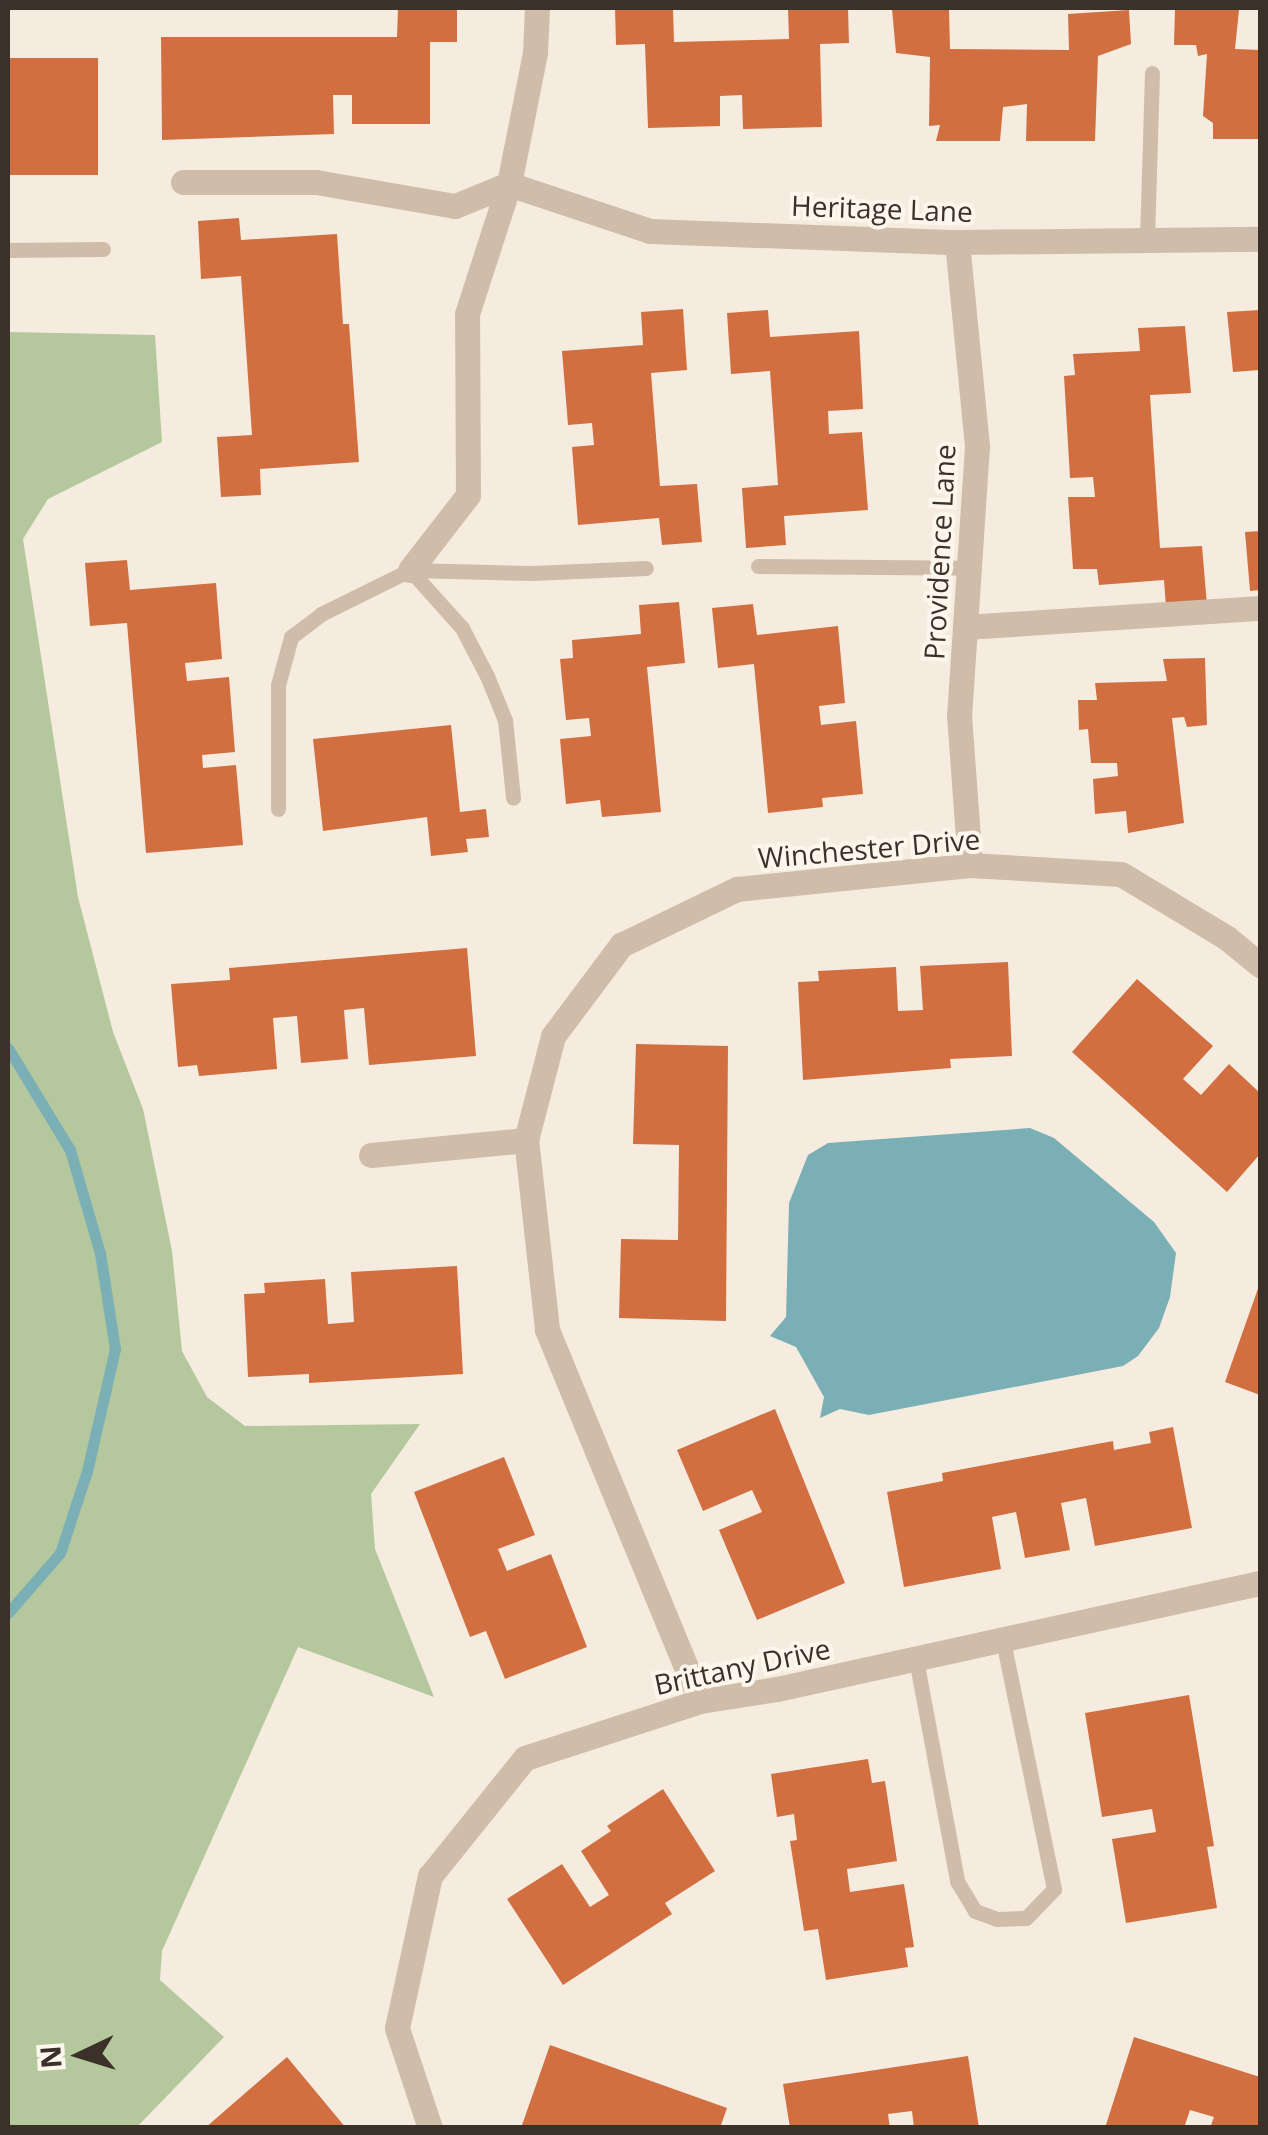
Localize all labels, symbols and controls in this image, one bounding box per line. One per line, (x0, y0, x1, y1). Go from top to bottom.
street label: Heritage Lane (791, 188, 973, 228)
street label: Providence Lane (917, 443, 961, 661)
street label: Winchester Drive (757, 822, 981, 874)
street label: Brittany Drive (651, 1631, 833, 1701)
north arrow (30, 2005, 130, 2105)
text: N (30, 2044, 70, 2070)

